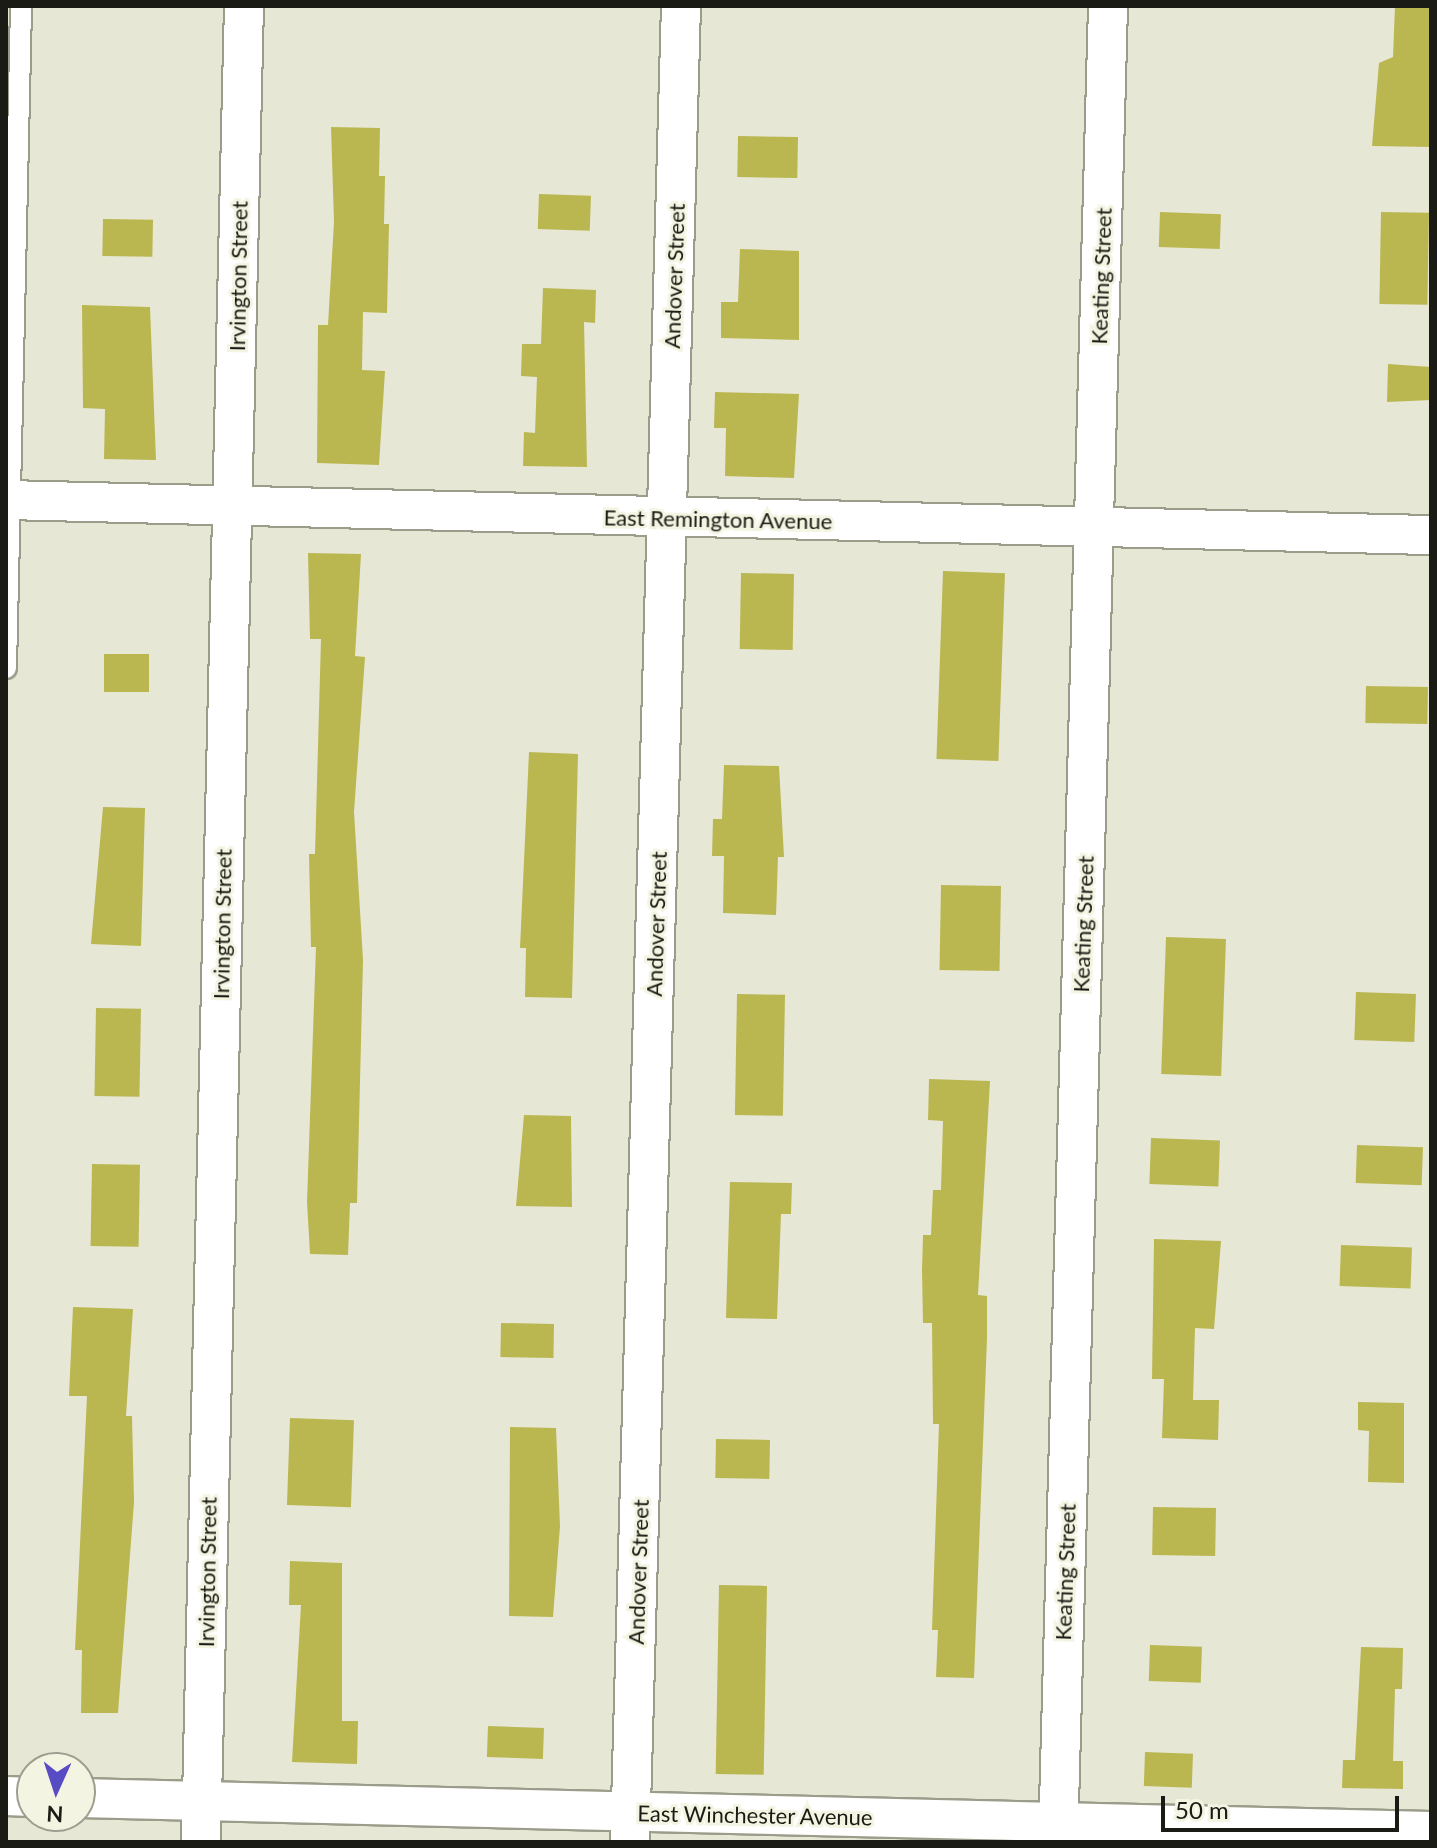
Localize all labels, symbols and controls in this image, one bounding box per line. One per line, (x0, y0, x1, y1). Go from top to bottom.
street label: Irvington Street (223, 201, 253, 351)
street label: Andover Street (658, 203, 690, 349)
street label: Keating Street (1085, 207, 1117, 345)
street label: East Remington Avenue (603, 504, 833, 534)
street label: Irvington Street (207, 849, 237, 999)
street label: Andover Street (640, 851, 672, 997)
street label: Keating Street (1067, 855, 1099, 993)
street label: Irvington Street (192, 1497, 222, 1647)
street label: Andover Street (622, 1499, 654, 1645)
street label: Keating Street (1049, 1503, 1081, 1641)
north arrow (16, 1752, 96, 1832)
scale bar (1165, 1780, 1403, 1830)
text: 50 m (1175, 1795, 1229, 1824)
street label: East Winchester Avenue (636, 1800, 874, 1830)
text: N (46, 1801, 64, 1828)

